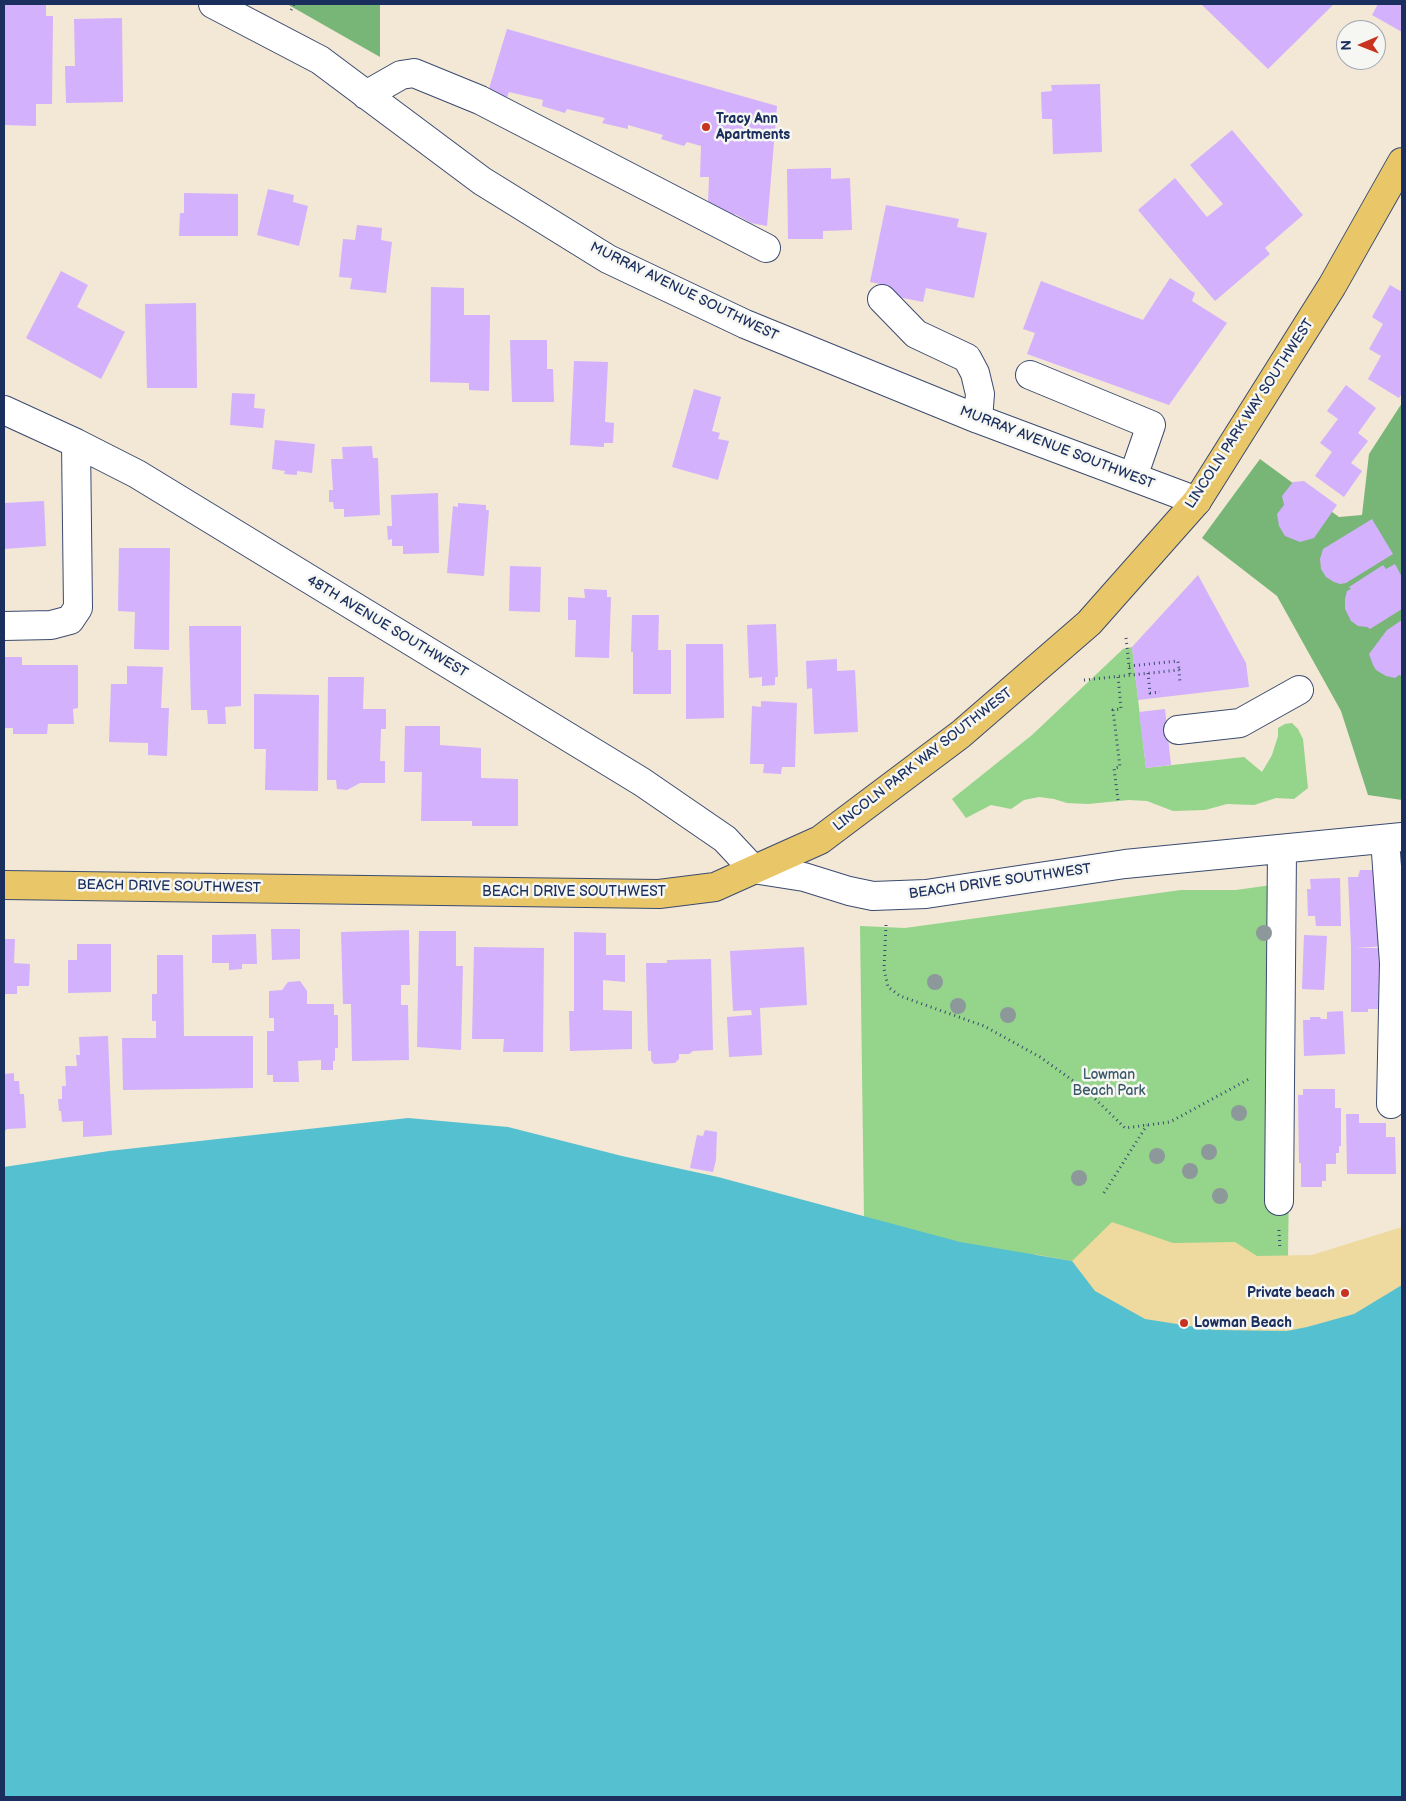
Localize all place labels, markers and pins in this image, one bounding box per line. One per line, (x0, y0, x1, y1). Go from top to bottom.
place label: Tracy Ann Apartments (716, 111, 790, 144)
marker: Tracy Ann Apartments (700, 121, 712, 133)
place label: Private beach (1247, 1285, 1335, 1301)
marker: Private beach (1339, 1287, 1351, 1299)
place label: Lowman Beach (1194, 1315, 1292, 1331)
marker: Lowman Beach (1178, 1317, 1190, 1329)

